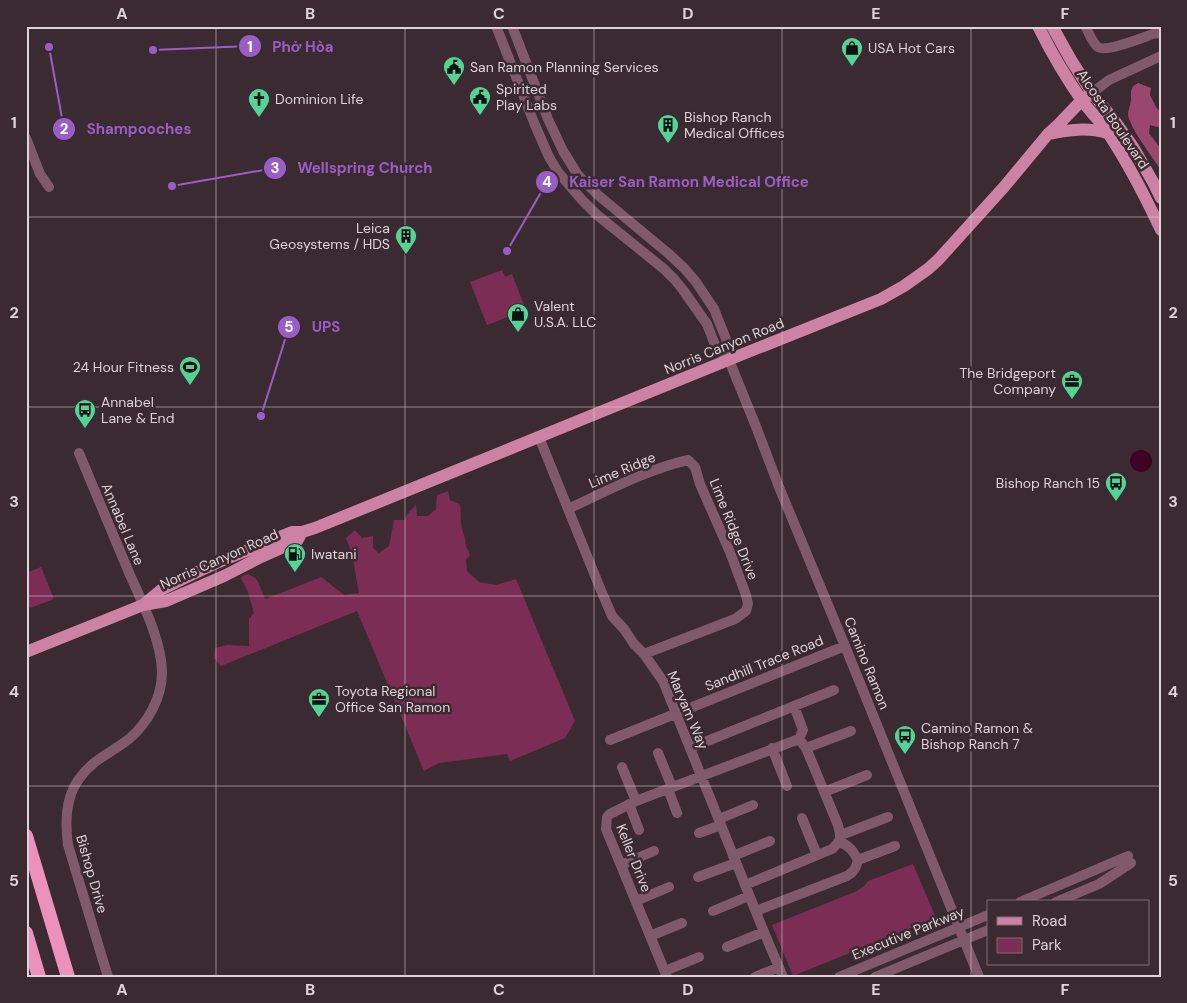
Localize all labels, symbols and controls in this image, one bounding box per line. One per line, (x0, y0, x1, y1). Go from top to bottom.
text: A (116, 3, 128, 24)
text: B (305, 3, 315, 24)
text: C (493, 3, 505, 24)
text: D (682, 3, 694, 24)
text: E (871, 3, 881, 24)
text: F (1061, 3, 1070, 24)
callout: Phở Hòa (237, 31, 343, 61)
shop icon: USA Hot Cars (840, 36, 864, 67)
text: 1 (247, 37, 253, 57)
text: Phở Hòa (272, 37, 334, 57)
place label: USA Hot Cars (868, 39, 955, 57)
public building icon: San Ramon Planning Services (442, 55, 466, 86)
place label: San Ramon Planning Services (470, 58, 659, 76)
street label: Alcosta Boulevard (1073, 66, 1153, 172)
place label: Spirited Play Labs (496, 80, 557, 114)
public building icon: Spirited Play Labs (468, 85, 492, 116)
church icon: Dominion Life (247, 87, 271, 118)
place label: Dominion Life (275, 90, 363, 108)
place label: Bishop Ranch Medical Offices (684, 108, 785, 142)
text: 1 (11, 112, 17, 133)
text: 1 (1170, 112, 1176, 133)
building icon: Bishop Ranch Medical Offices (656, 113, 680, 144)
callout: Shampooches (52, 114, 202, 144)
text: 2 (60, 119, 69, 139)
text: Shampooches (87, 119, 191, 139)
callout: Wellspring Church (262, 153, 442, 183)
text: 3 (270, 158, 280, 178)
text: Wellspring Church (297, 158, 433, 178)
callout: Kaiser San Ramon Medical Office (534, 167, 819, 197)
text: 4 (542, 172, 552, 192)
text: Kaiser San Ramon Medical Office (569, 172, 809, 192)
place label: Leica Geosystems / HDS (269, 219, 390, 253)
building icon: Leica Geosystems / HDS (394, 224, 418, 255)
place label: Valent U.S.A. LLC (534, 297, 596, 331)
text: 2 (9, 302, 19, 323)
shop icon: Valent U.S.A. LLC (506, 302, 530, 333)
text: 2 (1168, 302, 1178, 323)
callout: UPS (277, 312, 350, 342)
street label: Norris Canyon Road (661, 314, 787, 378)
text: 5 (284, 317, 294, 337)
text: UPS (312, 317, 340, 337)
sports icon: 24 Hour Fitness (178, 355, 202, 386)
place label: 24 Hour Fitness (73, 358, 174, 376)
place label: The Bridgeport Company (959, 364, 1056, 398)
office icon: The Bridgeport Company (1060, 369, 1084, 400)
place label: Annabel Lane & End (101, 393, 174, 427)
bus stop icon: Annabel Lane & End (73, 398, 97, 429)
street label: Lime Ridge (586, 448, 658, 492)
bus stop icon: Bishop Ranch 15 (1104, 471, 1128, 502)
place label: Bishop Ranch 15 (996, 474, 1100, 492)
street label: Lime Ridge Drive (705, 476, 763, 582)
street label: Annabel Lane (98, 480, 148, 568)
text: 3 (9, 491, 19, 512)
text: 3 (1168, 491, 1178, 512)
street label: Norris Canyon Road (157, 525, 281, 593)
fuel station icon: Iwatani (283, 542, 307, 573)
place label: Iwatani (311, 545, 357, 563)
street label: Camino Ramon (840, 614, 894, 712)
street label: Sandhill Trace Road (702, 631, 826, 695)
street label: Maryam Way (663, 668, 713, 752)
text: 4 (9, 681, 19, 702)
text: 4 (1168, 681, 1178, 702)
place label: Toyota Regional Office San Ramon (335, 682, 450, 716)
office icon: Toyota Regional Office San Ramon (307, 687, 331, 718)
place label: Camino Ramon & Bishop Ranch 7 (921, 719, 1033, 753)
bus stop icon: Camino Ramon & Bishop Ranch 7 (893, 724, 917, 755)
street label: Keller Drive (612, 821, 656, 895)
street label: Bishop Drive (72, 833, 112, 915)
text: 5 (9, 870, 19, 891)
text: 5 (1168, 870, 1178, 891)
legend (987, 900, 1150, 966)
street label: Executive Parkway (849, 902, 967, 964)
text: Road (1032, 911, 1067, 931)
text: Park (1032, 935, 1062, 955)
text: A (116, 979, 128, 1000)
text: B (305, 979, 315, 1000)
text: C (493, 979, 505, 1000)
text: D (682, 979, 694, 1000)
text: E (871, 979, 881, 1000)
text: F (1061, 979, 1070, 1000)

